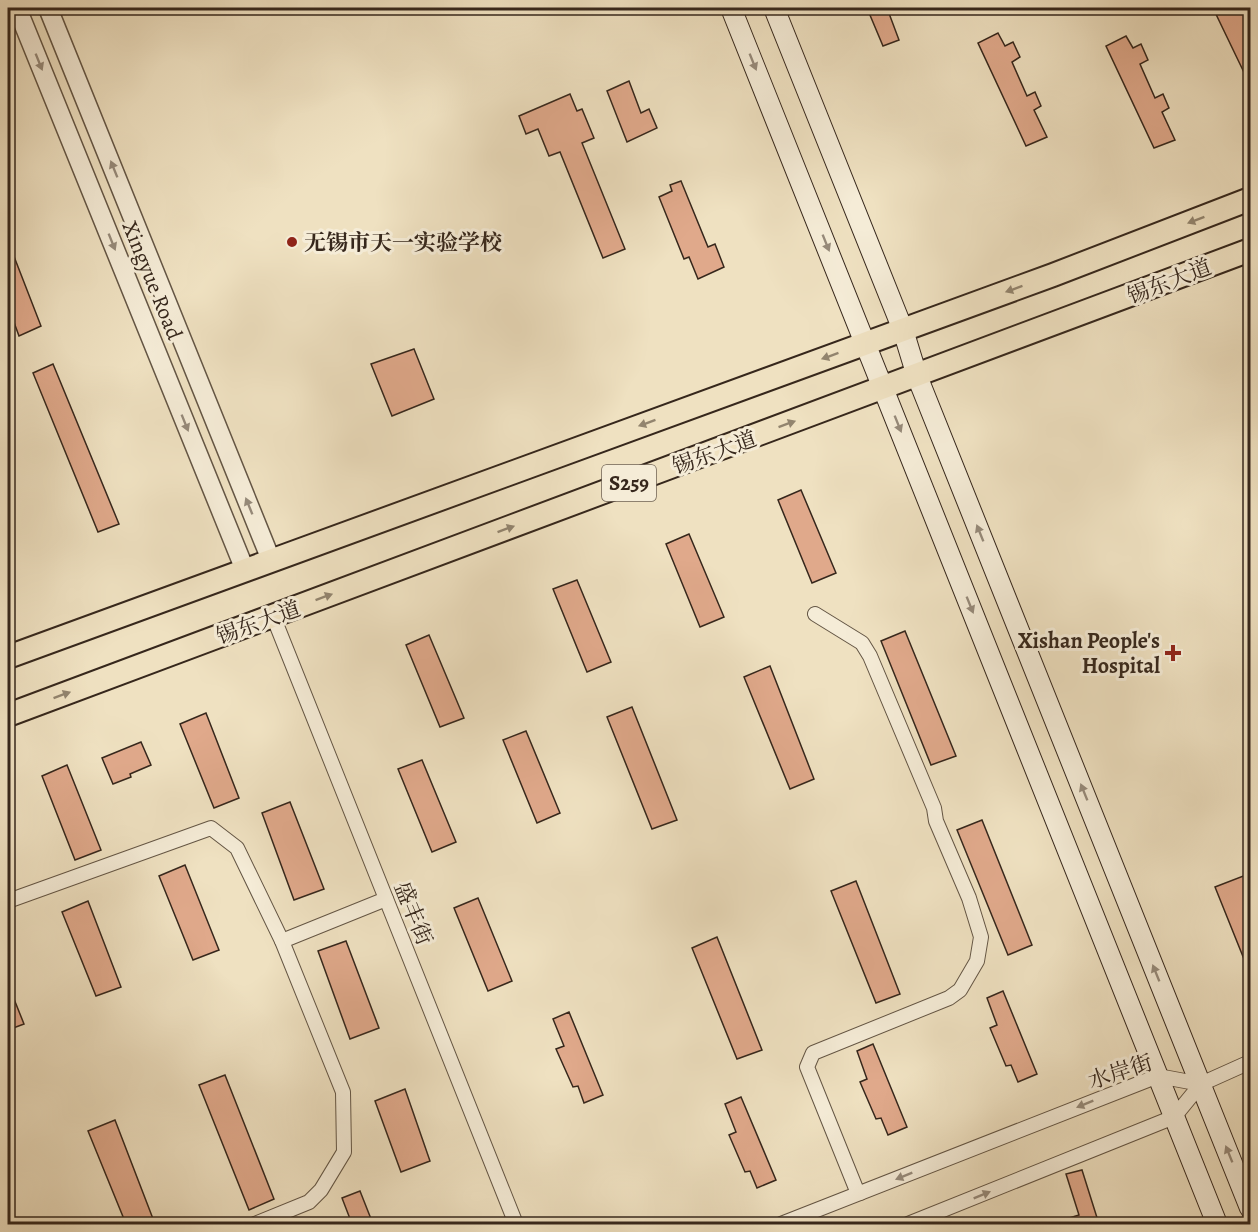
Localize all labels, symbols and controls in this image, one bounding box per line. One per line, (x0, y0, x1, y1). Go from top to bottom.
one-way arrow (34, 53, 44, 71)
one-way arrow (749, 53, 758, 71)
one-way arrow (109, 160, 118, 178)
one-way arrow (1187, 216, 1205, 225)
street label: Xingyue Road (115, 217, 190, 344)
place label: 无锡市天一实验学校 (304, 228, 502, 258)
one-way arrow (107, 234, 117, 252)
one-way arrow (821, 234, 831, 252)
marker: 无锡市天一实验学校 (285, 235, 299, 249)
street label: 锡东大道 (1123, 252, 1216, 312)
one-way arrow (1004, 285, 1022, 295)
one-way arrow (821, 352, 839, 361)
one-way arrow (181, 414, 190, 432)
one-way arrow (893, 415, 903, 433)
one-way arrow (638, 418, 656, 428)
one-way arrow (779, 419, 797, 429)
street label: 锡东大道 (668, 424, 761, 482)
road number: S259 (602, 465, 656, 501)
one-way arrow (244, 497, 253, 515)
one-way arrow (498, 524, 516, 534)
one-way arrow (975, 524, 984, 542)
one-way arrow (315, 592, 333, 602)
street label: 锡东大道 (212, 594, 305, 652)
one-way arrow (966, 596, 975, 614)
place label: Xishan People's Hospital (1018, 626, 1160, 681)
marker: Xishan People's Hospital (1164, 644, 1182, 662)
one-way arrow (53, 690, 71, 699)
one-way arrow (1078, 783, 1088, 801)
street label: 盛丰街 (387, 877, 439, 950)
one-way arrow (1151, 964, 1160, 982)
street label: 水岸街 (1084, 1047, 1156, 1096)
one-way arrow (1076, 1100, 1094, 1110)
one-way arrow (1224, 1145, 1233, 1163)
one-way arrow (895, 1172, 913, 1181)
one-way arrow (973, 1190, 991, 1200)

